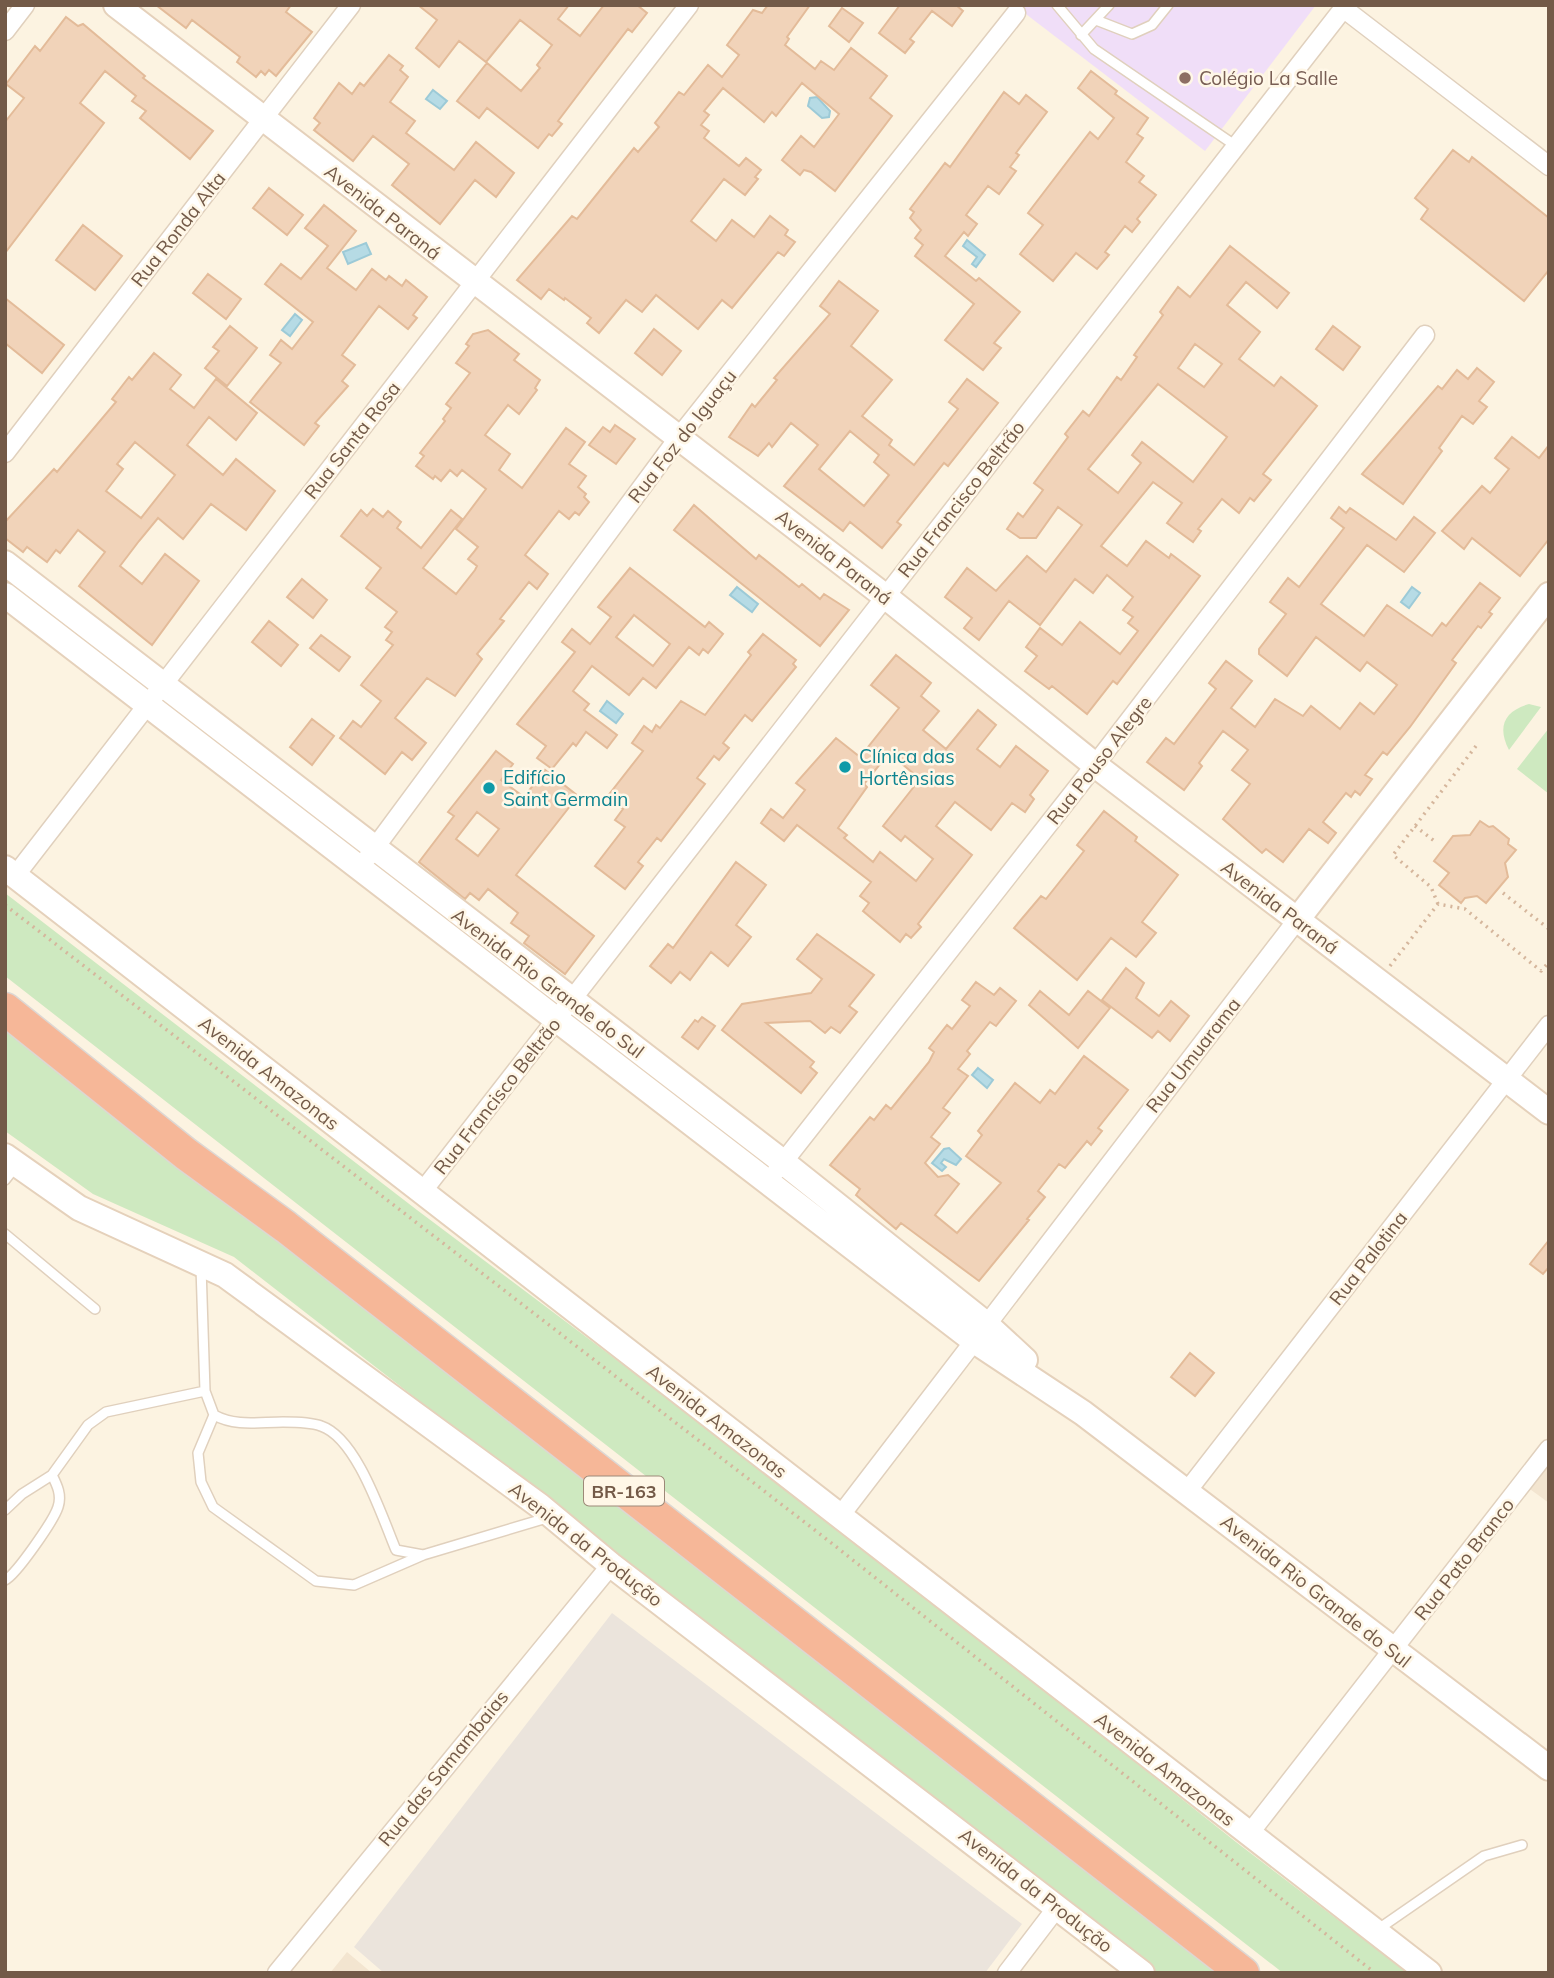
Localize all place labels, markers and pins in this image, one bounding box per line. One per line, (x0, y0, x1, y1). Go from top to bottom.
place label: Colégio La Salle (1199, 66, 1338, 90)
marker: Colégio La Salle (1177, 70, 1193, 86)
place label: Clínica das Hortênsias (859, 744, 955, 790)
marker: Clínica das Hortênsias (837, 759, 853, 775)
place label: Edifício Saint Germain (503, 765, 628, 811)
marker: Edifício Saint Germain (481, 780, 497, 796)

